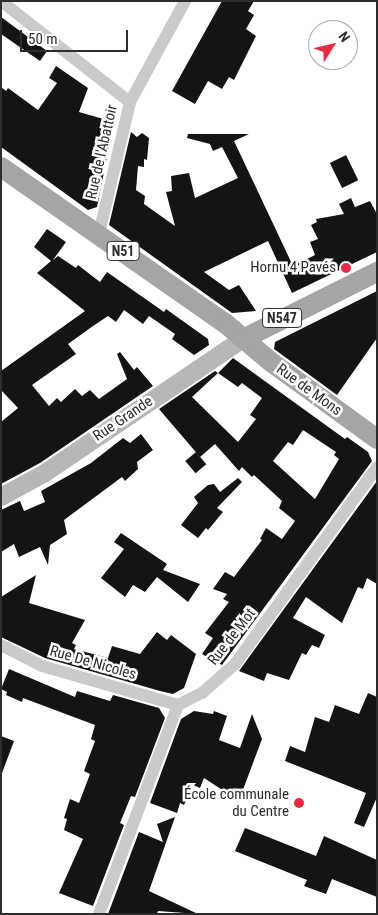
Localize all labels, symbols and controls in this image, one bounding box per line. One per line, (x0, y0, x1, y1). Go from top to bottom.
scale bar (22, 20, 130, 52)
north arrow (308, 20, 358, 70)
text: N (335, 29, 353, 45)
text: 50 m (28, 30, 58, 48)
street label: Rue de l'Abattoir (82, 103, 122, 201)
road number: N51 (106, 240, 140, 262)
place label: Hornu 4 Pavés (250, 259, 336, 277)
marker: Hornu 4 Pavés (340, 262, 352, 274)
road number: N547 (262, 306, 302, 330)
street label: Rue de Mons (273, 360, 345, 420)
street label: Rue Grande (90, 393, 156, 445)
street label: Rue de Mot (204, 605, 260, 669)
street label: Rue De Nicoles (48, 642, 138, 684)
place label: École communale du Centre (184, 785, 289, 820)
marker: École communale du Centre (293, 797, 305, 809)

